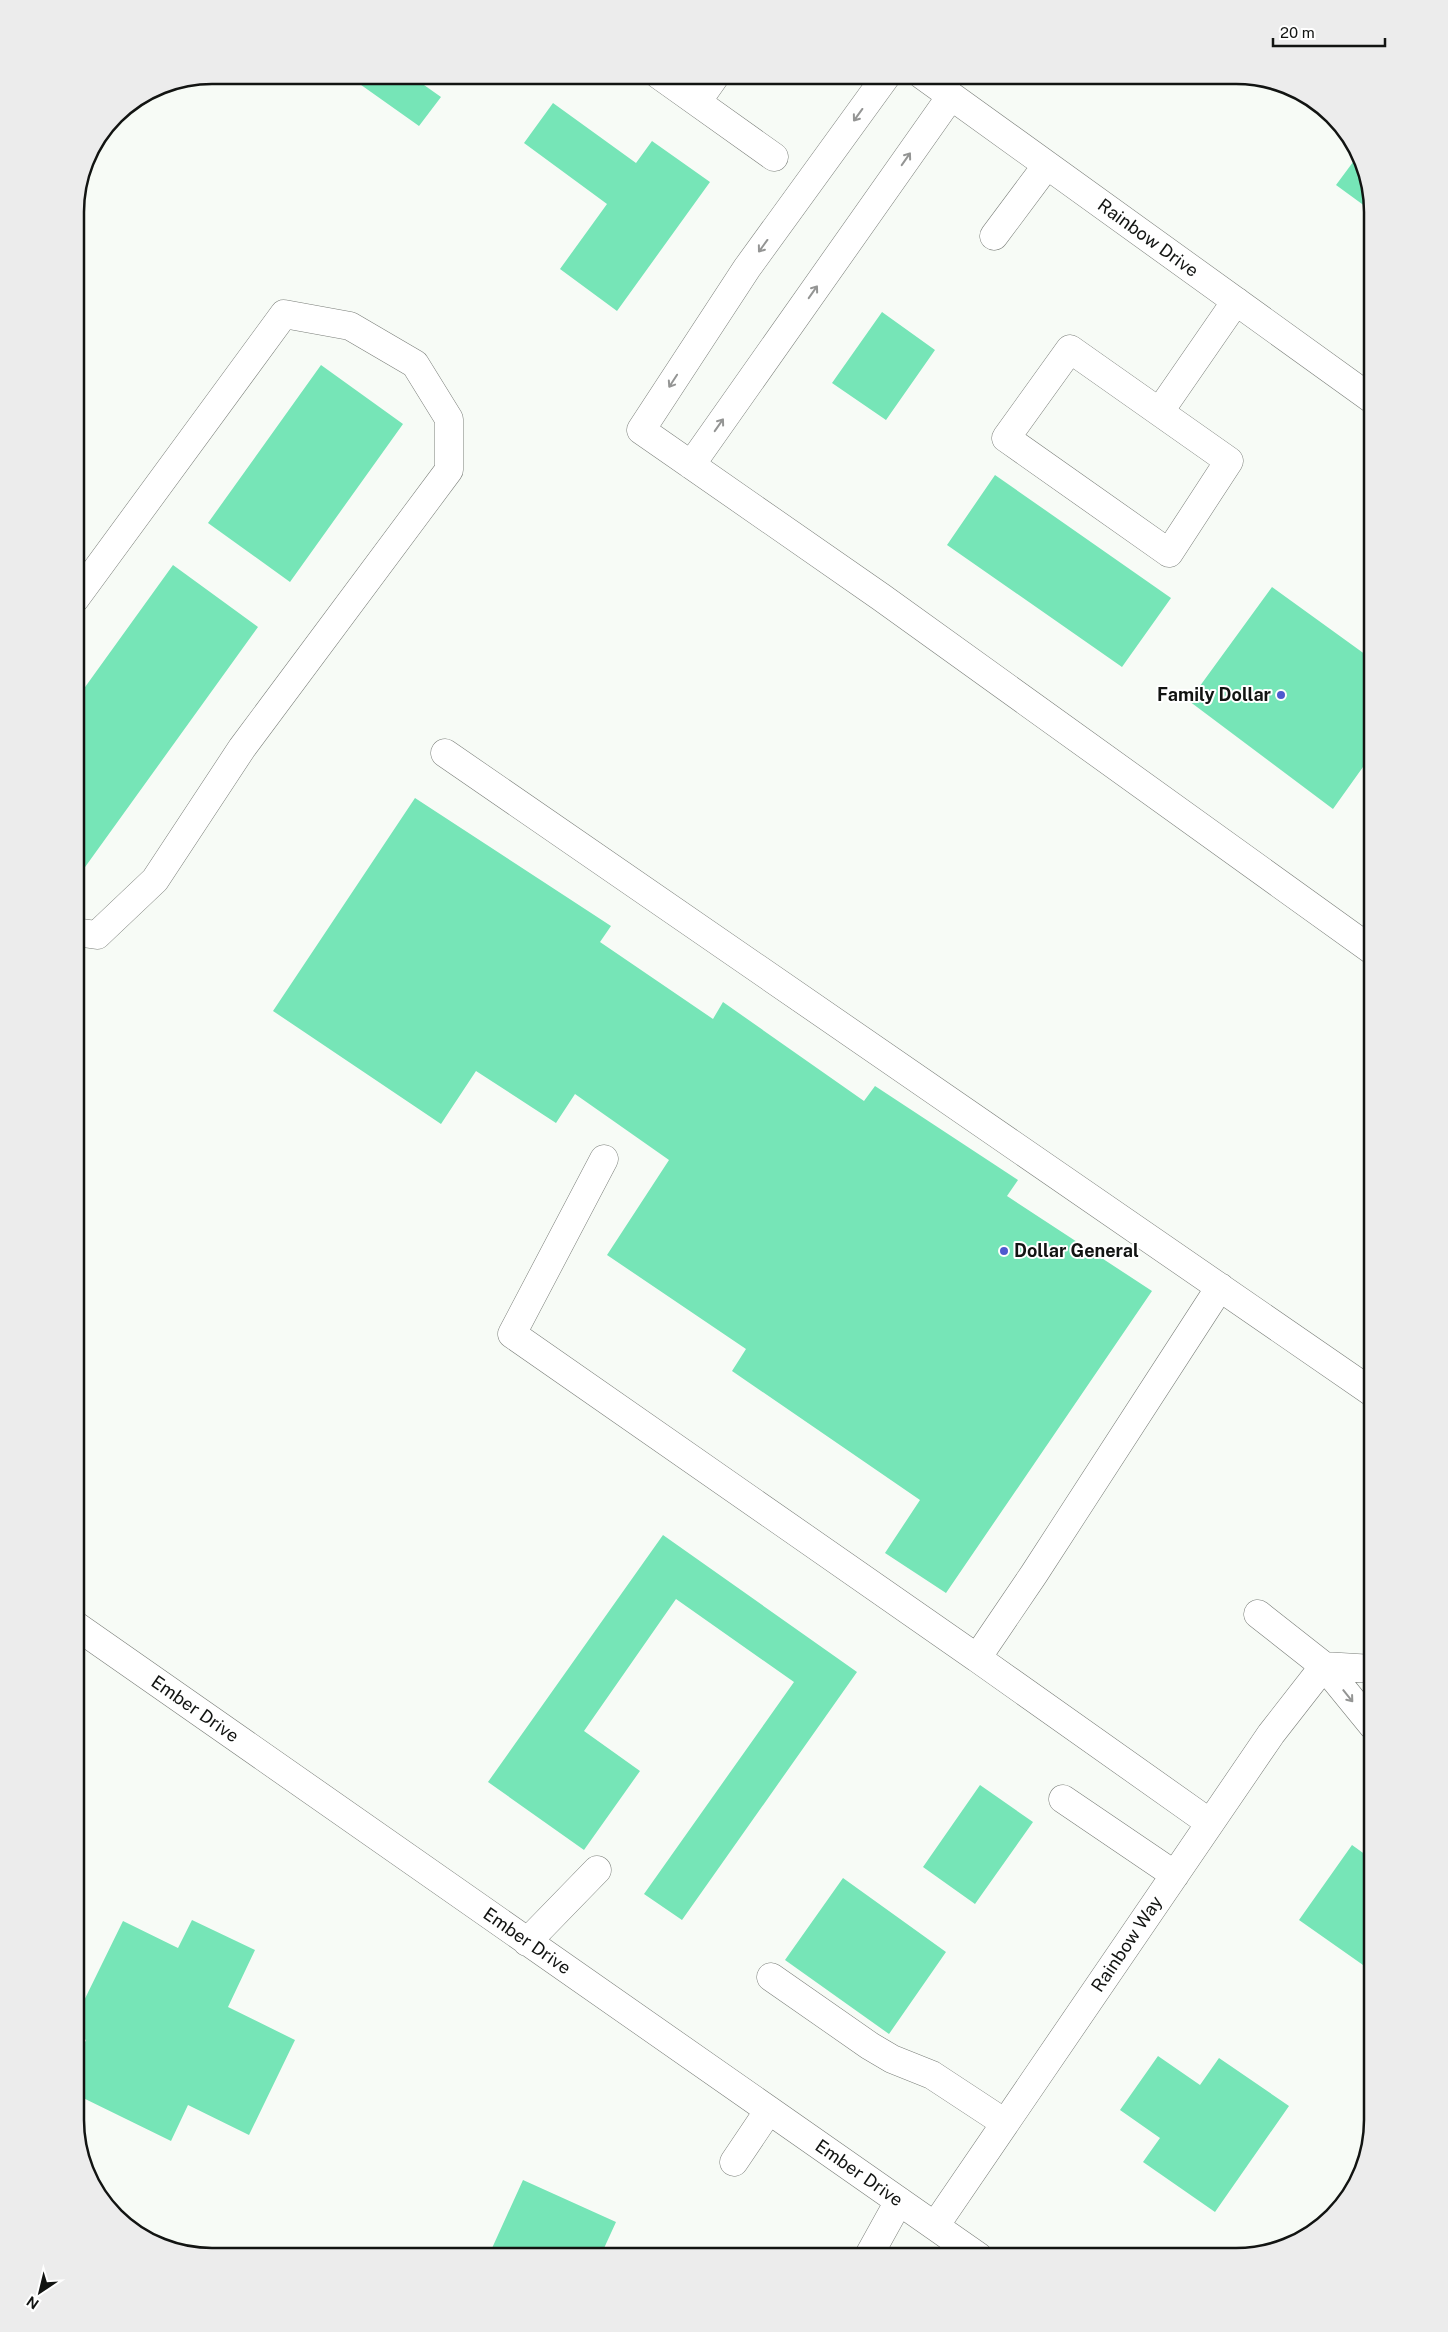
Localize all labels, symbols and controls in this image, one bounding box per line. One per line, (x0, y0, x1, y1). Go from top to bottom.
scale bar (1273, 15, 1386, 47)
text: 20 m (1280, 24, 1315, 41)
one-way arrow (853, 108, 864, 121)
one-way arrow (901, 153, 911, 167)
street label: Rainbow Drive (1094, 194, 1203, 281)
one-way arrow (758, 239, 768, 253)
one-way arrow (808, 285, 818, 299)
one-way arrow (668, 374, 678, 388)
one-way arrow (714, 418, 724, 432)
place label: Family Dollar (1157, 684, 1272, 705)
marker: Family Dollar (1275, 689, 1287, 701)
place label: Dollar General (1014, 1240, 1139, 1261)
marker: Dollar General (998, 1245, 1010, 1257)
street label: Ember Drive (148, 1671, 243, 1746)
one-way arrow (1343, 1689, 1354, 1702)
street label: Rainbow Way (1087, 1891, 1167, 1996)
street label: Ember Drive (480, 1903, 575, 1978)
street label: Ember Drive (812, 2135, 907, 2210)
north arrow (15, 2267, 65, 2317)
text: N (23, 2293, 42, 2312)

